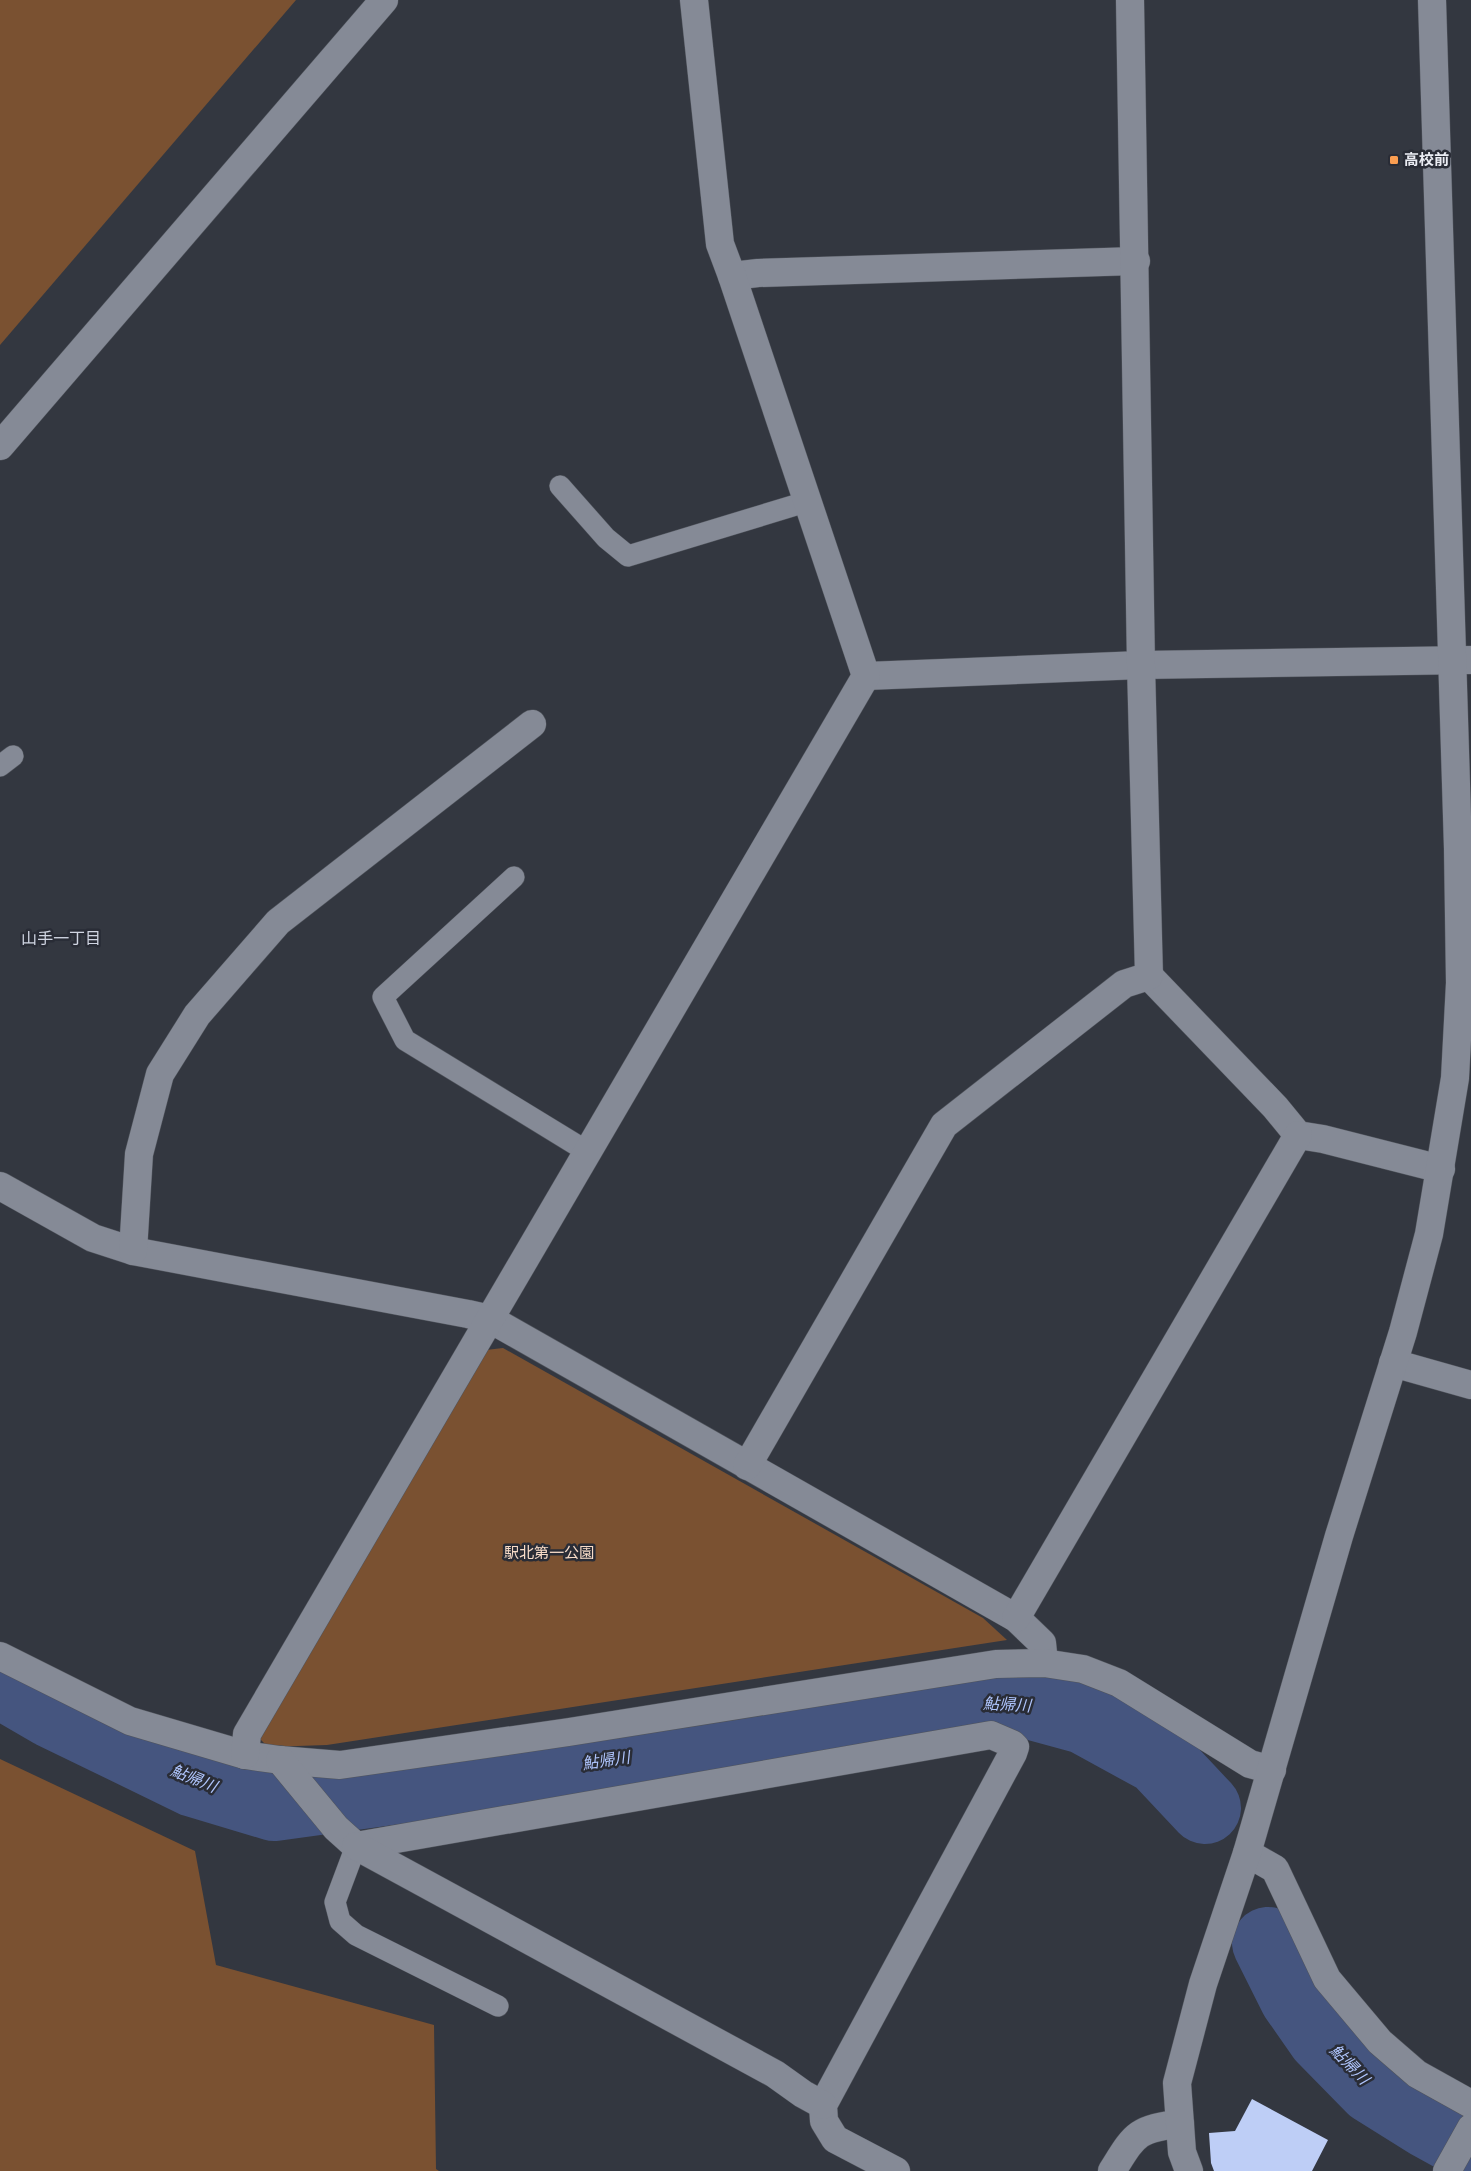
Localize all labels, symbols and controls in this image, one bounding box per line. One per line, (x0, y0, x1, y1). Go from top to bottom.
place label: 高校前 (1404, 150, 1449, 168)
marker: 高校前 (1388, 154, 1400, 166)
district label: 山手一丁目 (21, 928, 101, 948)
park label: 駅北第一公園 (504, 1543, 594, 1561)
water label: 鮎帰川 (983, 1693, 1033, 1715)
water label: 鮎帰川 (581, 1746, 633, 1773)
water label: 鮎帰川 (168, 1760, 222, 1797)
water label: 鮎帰川 (1326, 2040, 1375, 2090)

